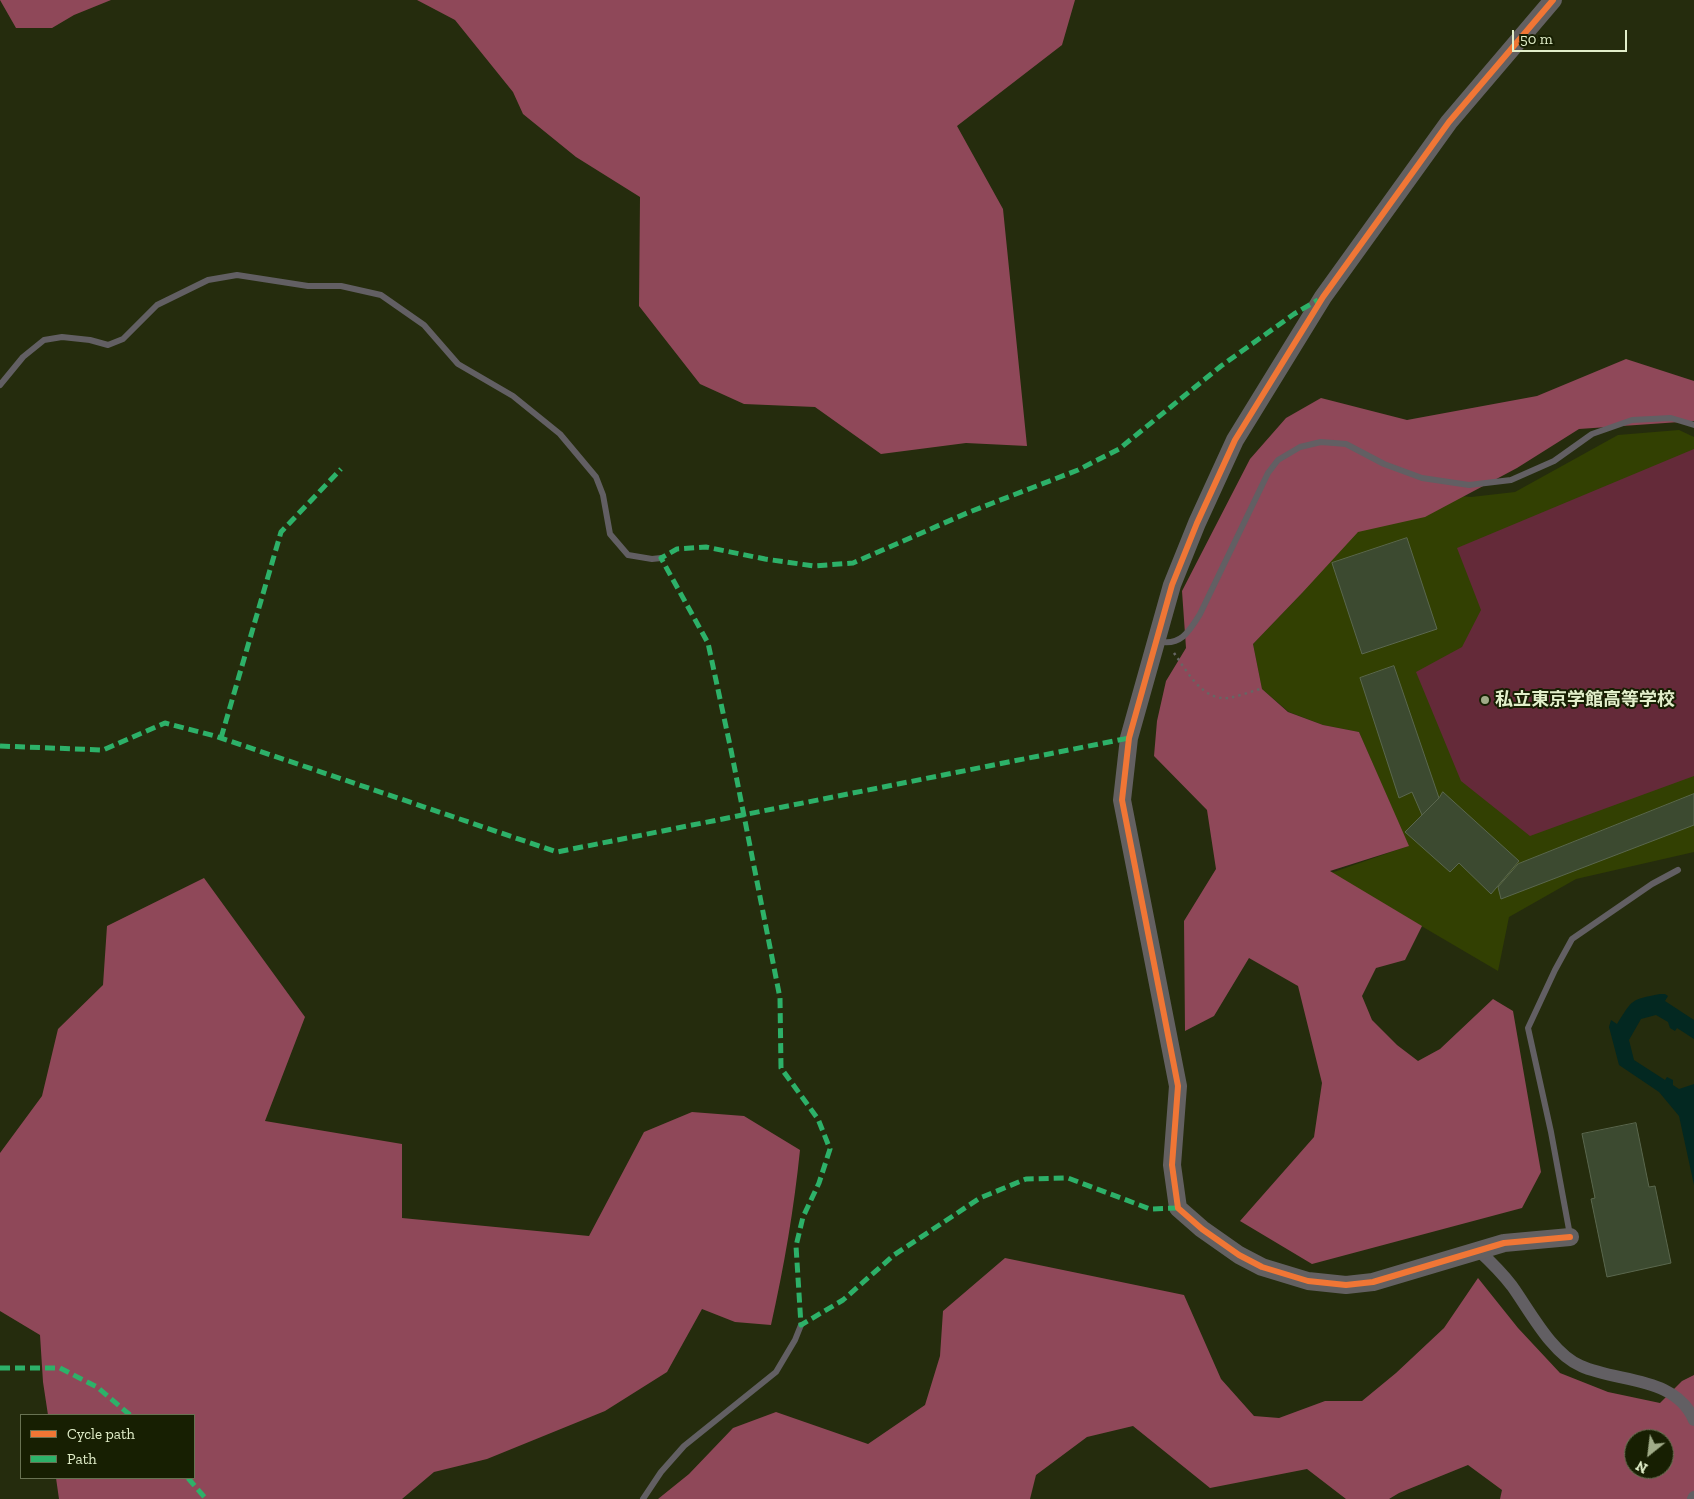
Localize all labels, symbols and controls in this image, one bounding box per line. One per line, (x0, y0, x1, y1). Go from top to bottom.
scale bar (1514, 20, 1629, 52)
text: 50 m (1520, 30, 1553, 48)
place label: 私立東京学館高等学校 (1495, 689, 1675, 711)
marker: 私立東京学館高等学校 (1479, 694, 1491, 706)
legend (20, 1414, 195, 1479)
text: Cycle path (67, 1425, 135, 1443)
north arrow (1624, 1429, 1674, 1479)
text: Path (67, 1450, 97, 1468)
text: N (1633, 1457, 1651, 1477)

